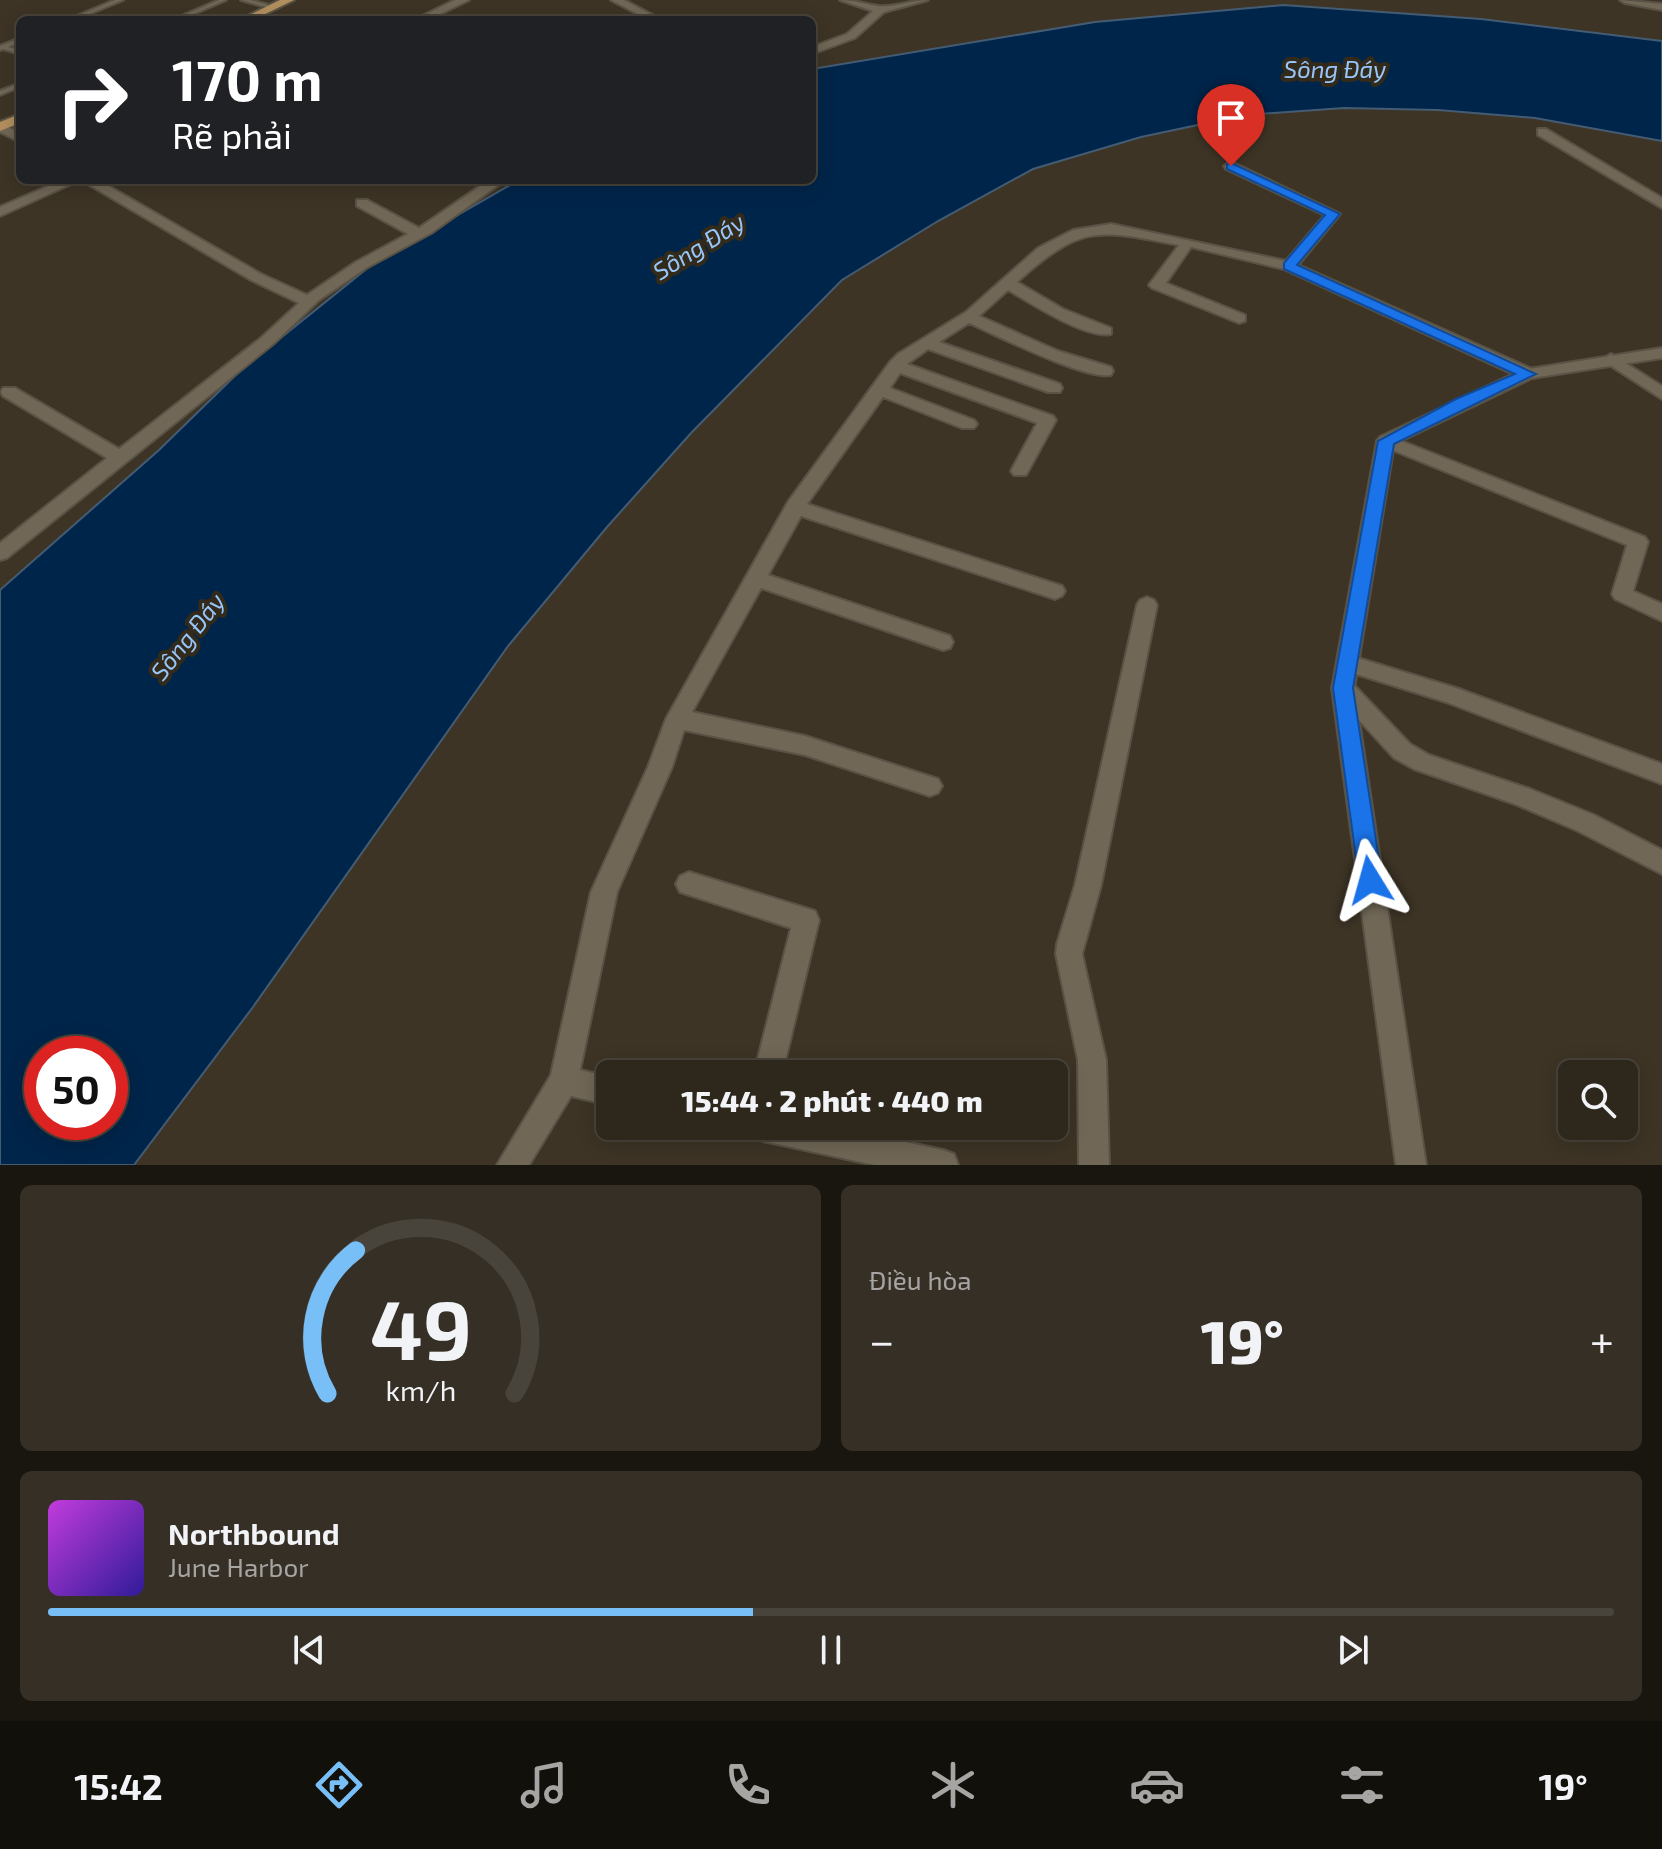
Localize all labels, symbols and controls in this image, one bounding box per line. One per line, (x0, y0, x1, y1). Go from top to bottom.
text: 170 m (172, 45, 323, 112)
icon: right (40, 48, 144, 152)
water label: Sông Đáy (1284, 54, 1386, 83)
pin (1197, 84, 1265, 166)
icon: arrive (1209, 96, 1253, 140)
text: Rẽ phải (172, 113, 292, 156)
water label: Sông Đáy (647, 206, 749, 285)
water label: Sông Đáy (144, 587, 230, 685)
position arrow (1328, 838, 1412, 922)
speed limit sign: 50 (24, 1036, 128, 1140)
map controls (1558, 1060, 1638, 1140)
button: search (1558, 1060, 1638, 1140)
text: 15:44 · 2 phút · 440 m (681, 1082, 983, 1118)
text: Điều hòa (869, 1264, 972, 1295)
text: 49 (369, 1277, 472, 1377)
text: 19° (1201, 1304, 1284, 1376)
text: − (869, 1313, 895, 1366)
text: + (1590, 1313, 1614, 1366)
text: km/h (385, 1372, 456, 1407)
text: Northbound (168, 1515, 340, 1551)
text: June Harbor (168, 1551, 309, 1582)
icon: previous (287, 1628, 331, 1672)
icon: pause (809, 1628, 853, 1672)
icon: next (1331, 1628, 1375, 1672)
icon: directions (311, 1757, 367, 1813)
icon: music (516, 1757, 572, 1813)
icon: phone (720, 1757, 776, 1813)
icon: climate (925, 1757, 981, 1813)
icon: car (1129, 1757, 1185, 1813)
icon: filters (1334, 1757, 1390, 1813)
text: 15:42 (74, 1764, 163, 1807)
text: 19° (1539, 1764, 1588, 1807)

